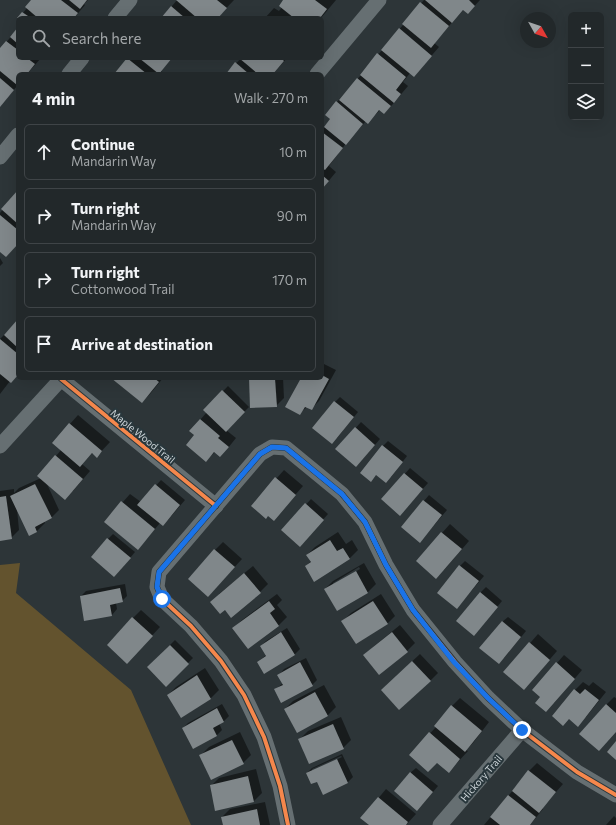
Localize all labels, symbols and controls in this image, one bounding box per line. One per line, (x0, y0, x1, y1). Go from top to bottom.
north arrow (520, 12, 556, 48)
map controls (568, 12, 604, 120)
button: + (568, 12, 604, 48)
search box (16, 16, 324, 60)
icon: search (30, 27, 52, 49)
text: Search here (62, 29, 141, 47)
button: − (568, 48, 604, 84)
button: layers (568, 84, 604, 120)
text: 4 min (32, 88, 75, 109)
text: Walk · 270 m (234, 90, 308, 106)
text: Continue (71, 135, 135, 153)
icon: ahead (33, 141, 55, 163)
text: 10 m (279, 144, 307, 160)
text: Mandarin Way (71, 153, 156, 169)
text: Turn right (71, 199, 140, 217)
icon: right (33, 205, 55, 227)
text: 90 m (277, 208, 307, 224)
text: Mandarin Way (71, 217, 156, 233)
text: Turn right (71, 263, 140, 281)
icon: right (33, 269, 55, 291)
text: 170 m (272, 272, 307, 288)
text: Cottonwood Trail (71, 281, 175, 297)
icon: arrive (33, 333, 55, 355)
text: Arrive at destination (71, 335, 213, 353)
street label: Maple Wood Trail (108, 406, 178, 466)
route start (153, 590, 171, 608)
route end (513, 721, 531, 739)
street label: Hickory Trail (458, 753, 504, 803)

